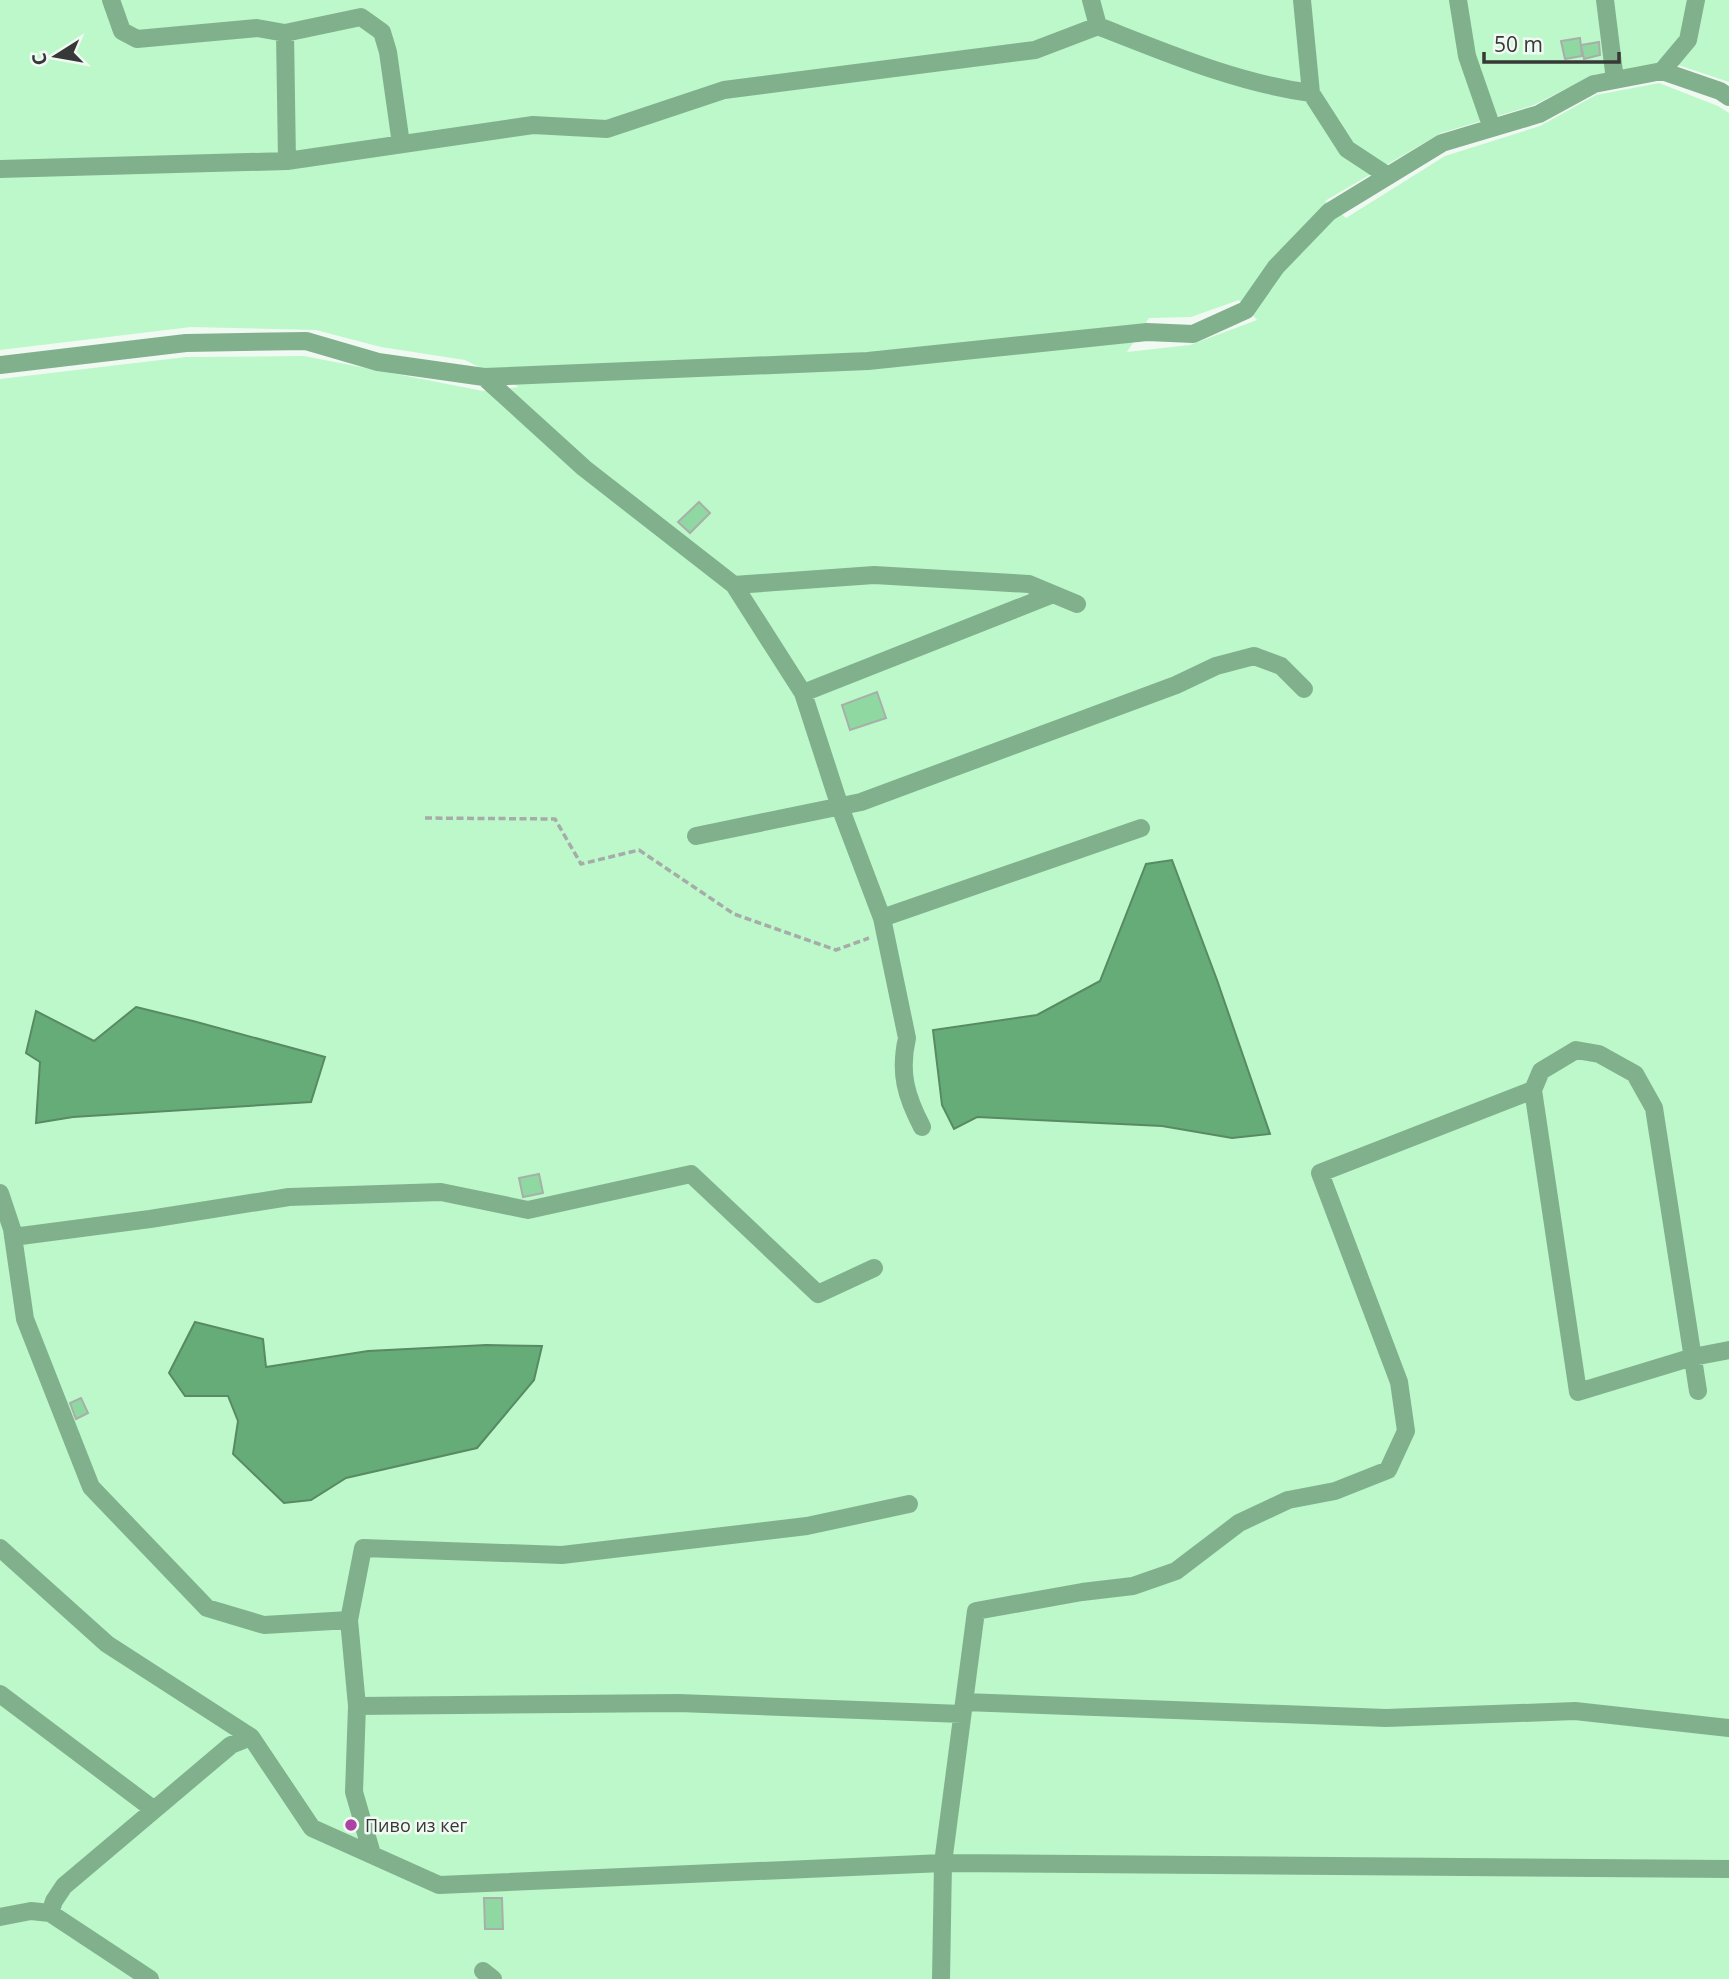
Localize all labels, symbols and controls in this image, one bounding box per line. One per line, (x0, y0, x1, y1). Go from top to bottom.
north arrow (21, 21, 91, 91)
scale bar (1484, 21, 1619, 65)
text: 50 m (1494, 30, 1543, 58)
text: С (25, 51, 53, 68)
place label: Пиво из кег (365, 1813, 468, 1837)
marker: Пиво из кег (343, 1817, 359, 1833)

